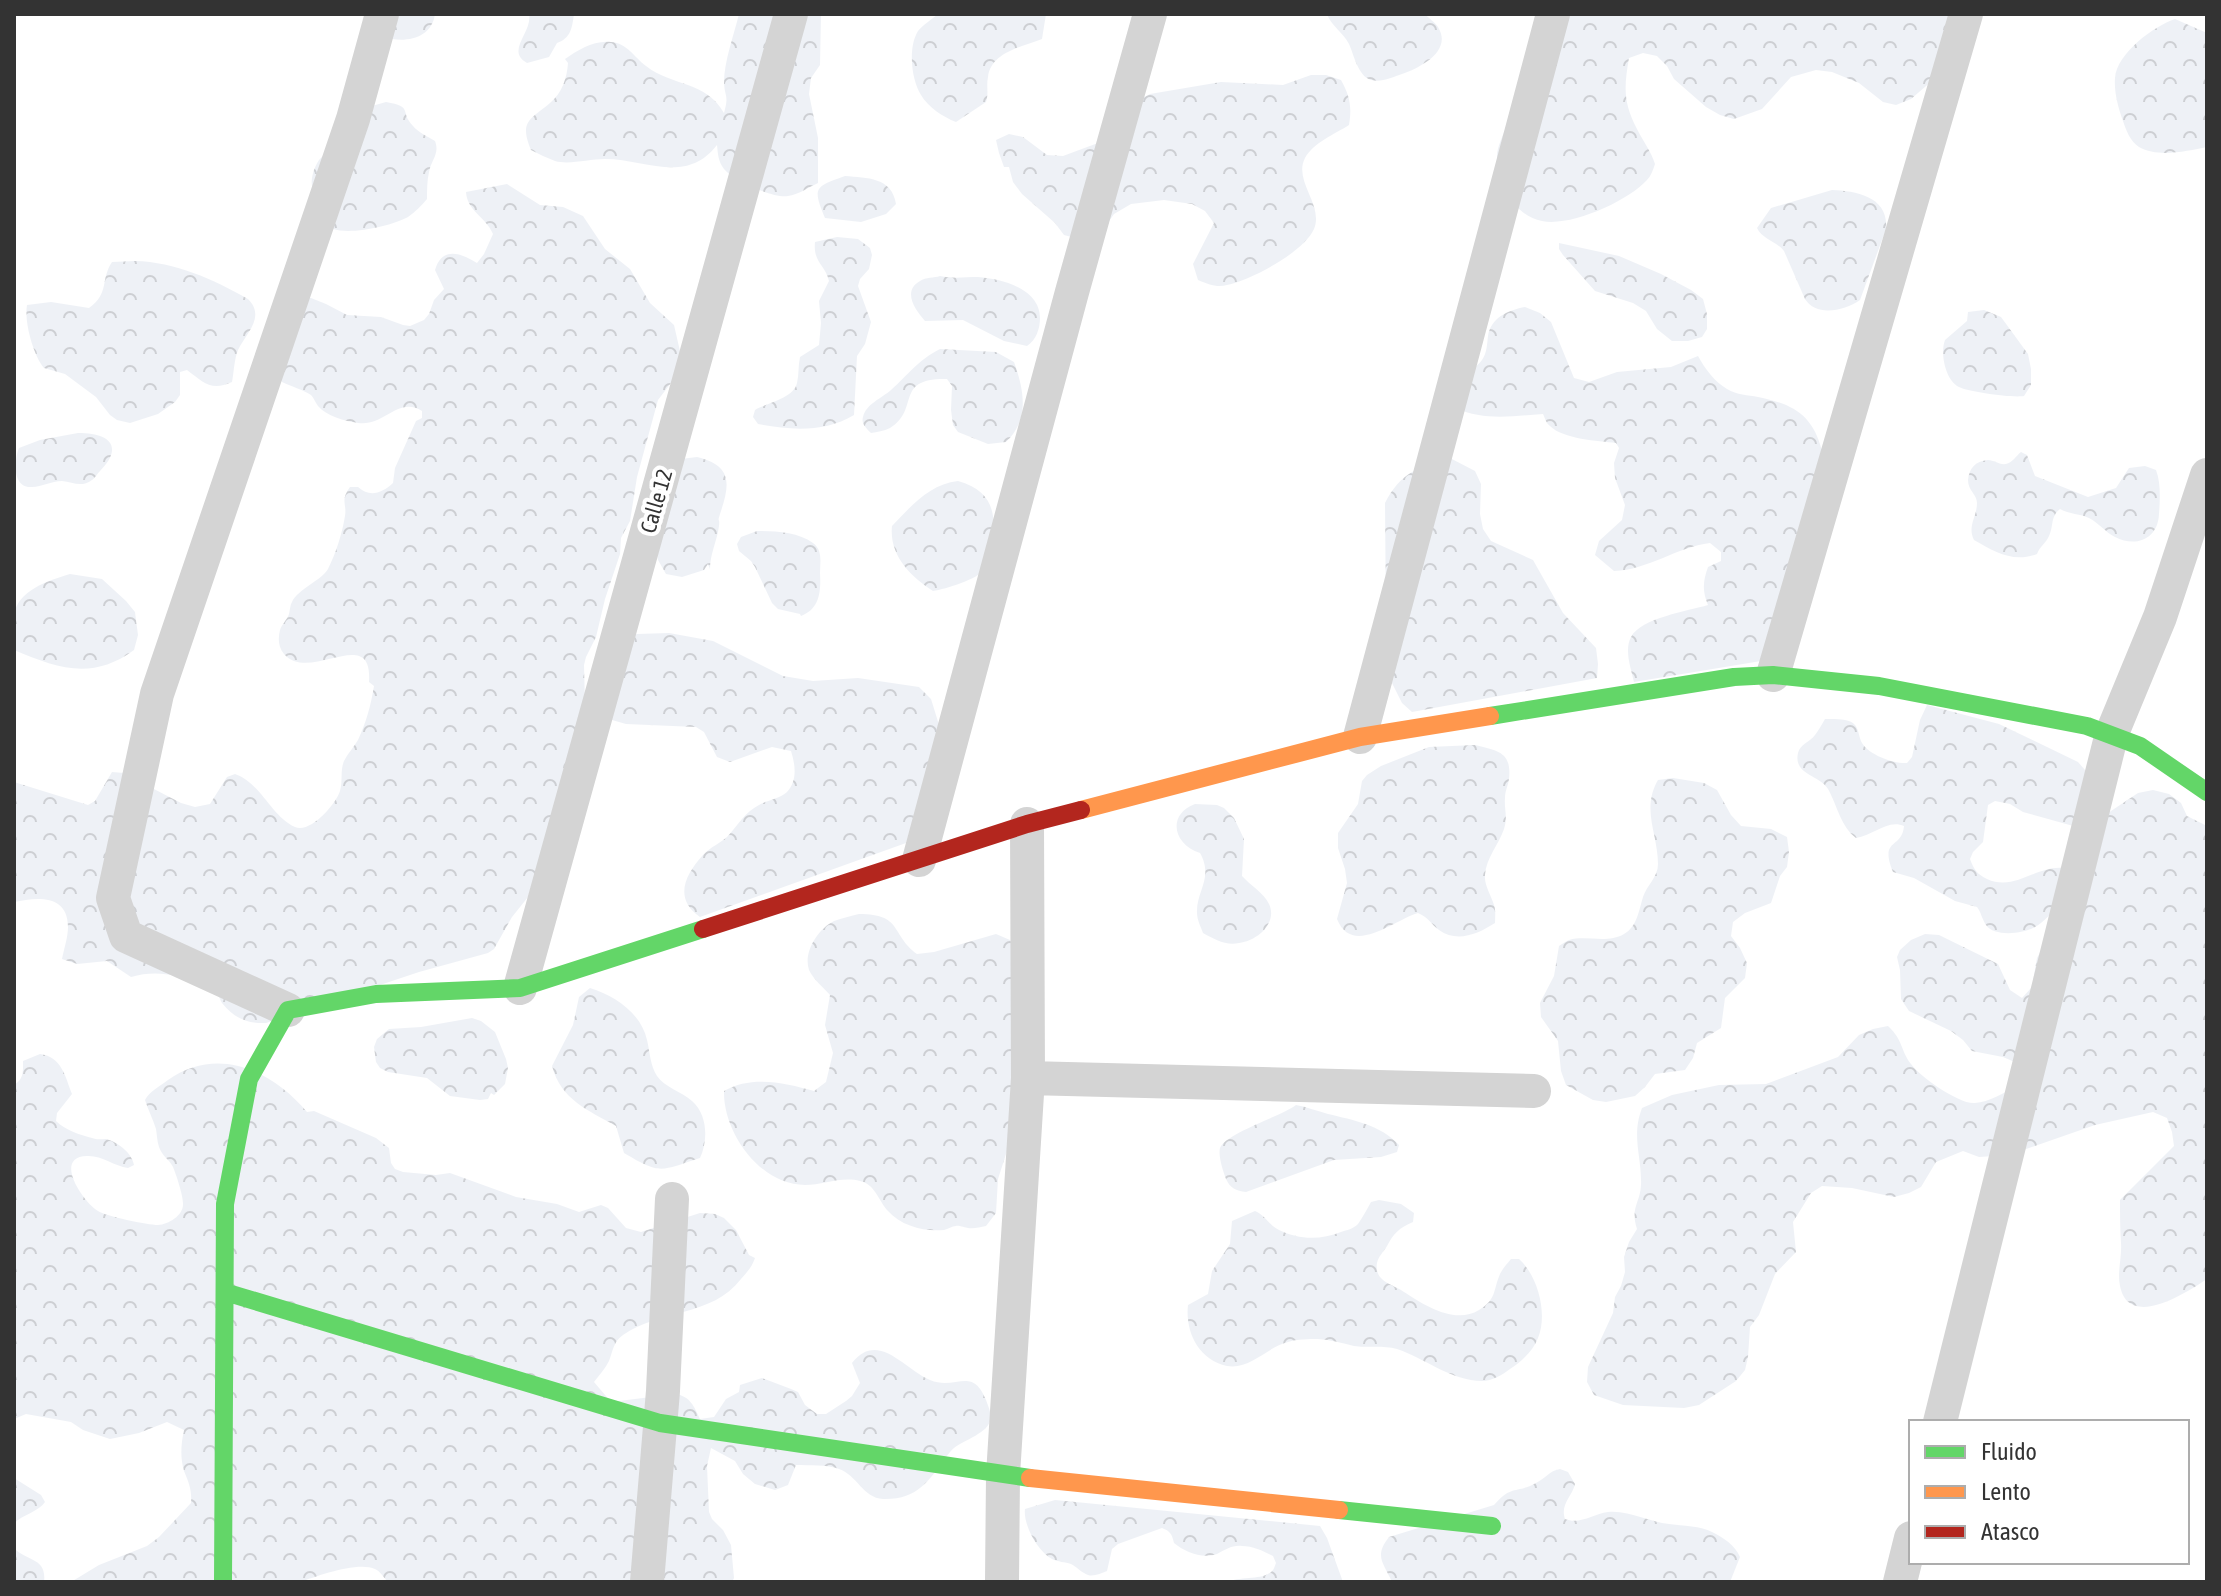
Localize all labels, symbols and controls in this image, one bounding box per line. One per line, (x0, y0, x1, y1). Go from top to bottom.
street label: Calle 12 (635, 466, 677, 536)
legend (1909, 1420, 2189, 1564)
text: Fluido (1981, 1438, 2037, 1465)
text: Lento (1981, 1478, 2031, 1505)
text: Atasco (1981, 1518, 2039, 1545)

